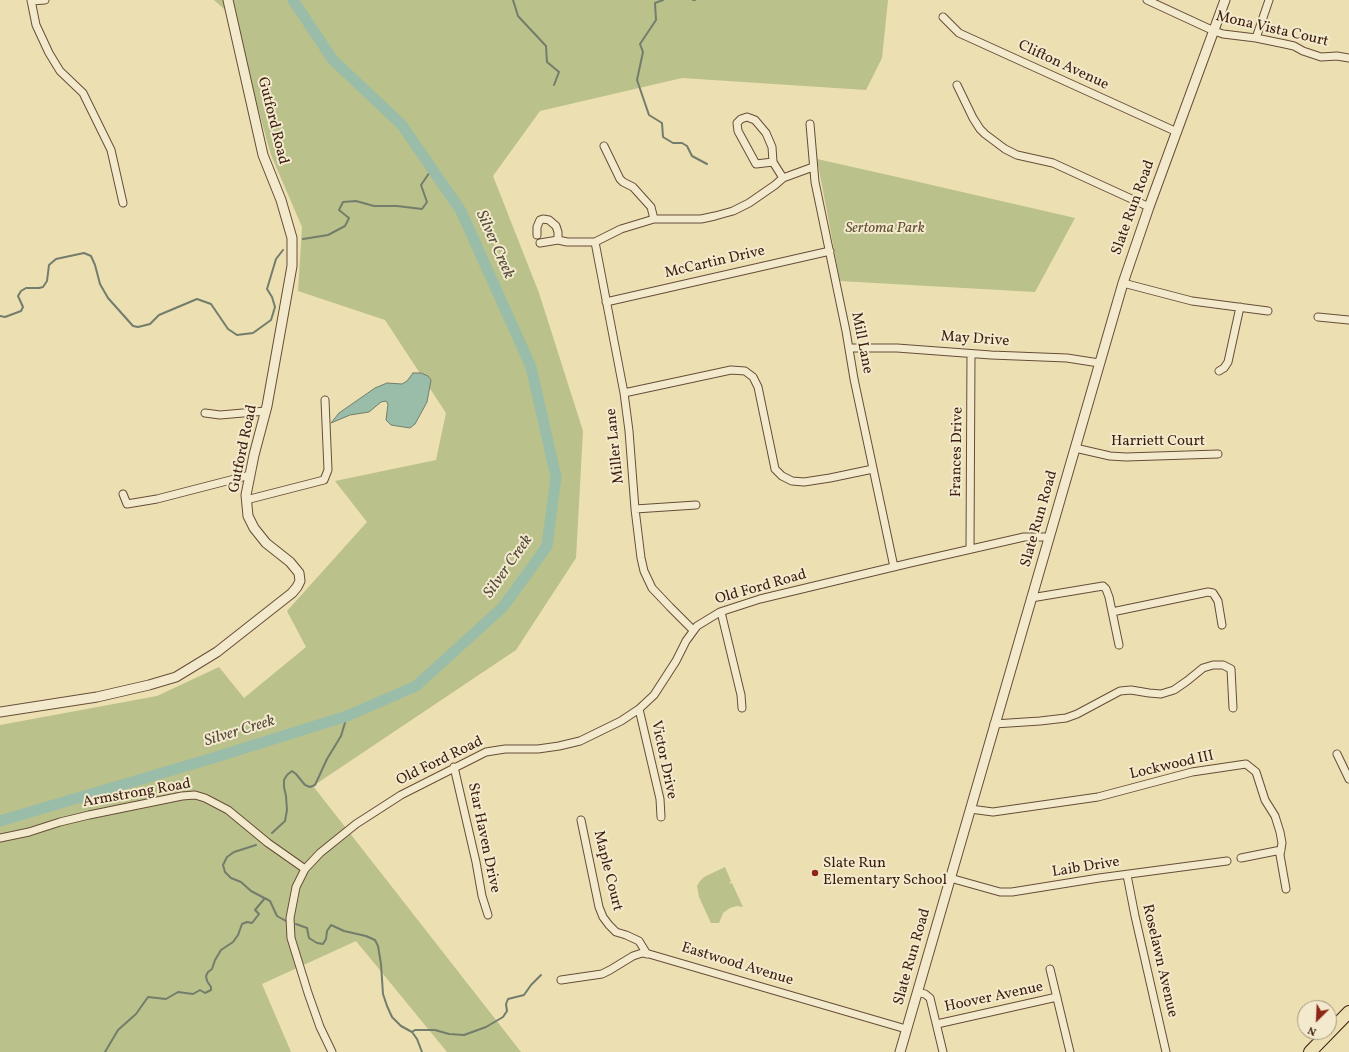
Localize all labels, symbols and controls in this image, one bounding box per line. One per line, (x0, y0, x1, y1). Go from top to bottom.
street label: Mona Vista Court (1214, 8, 1330, 52)
street label: Clifton Avenue (1015, 37, 1111, 95)
street label: Gutford Road (252, 75, 292, 167)
street label: Slate Run Road (1108, 158, 1160, 258)
water label: Silver Creek (470, 208, 518, 282)
park label: Sertoma Park (845, 220, 925, 238)
street label: McCartin Drive (663, 243, 767, 283)
street label: Mill Lane (846, 311, 876, 375)
street label: May Drive (940, 329, 1010, 351)
street label: Gutford Road (226, 403, 262, 495)
street label: Miller Lane (603, 407, 629, 485)
street label: Frances Drive (948, 407, 968, 497)
street label: Harriett Court (1111, 433, 1205, 451)
street label: Slate Run Road (1018, 469, 1062, 569)
water label: Silver Creek (480, 532, 538, 602)
street label: Old Ford Road (713, 566, 809, 610)
water label: Silver Creek (202, 712, 278, 752)
street label: Victor Drive (646, 719, 680, 801)
street label: Old Ford Road (394, 733, 486, 791)
street label: Lockwood III (1128, 748, 1216, 784)
street label: Armstrong Road (81, 776, 193, 812)
street label: Star Haven Drive (463, 781, 503, 895)
street label: Maple Court (588, 829, 626, 913)
street label: Laib Drive (1051, 854, 1121, 882)
place label: Slate Run Elementary School (823, 855, 947, 890)
marker: Slate Run Elementary School (810, 868, 820, 878)
street label: Roselawn Avenue (1137, 903, 1181, 1019)
street label: Slate Run Road (891, 907, 935, 1007)
street label: Eastwood Avenue (679, 939, 795, 991)
street label: Hoover Avenue (943, 979, 1045, 1017)
north arrow (1297, 1000, 1337, 1040)
text: N (1306, 1022, 1319, 1039)

